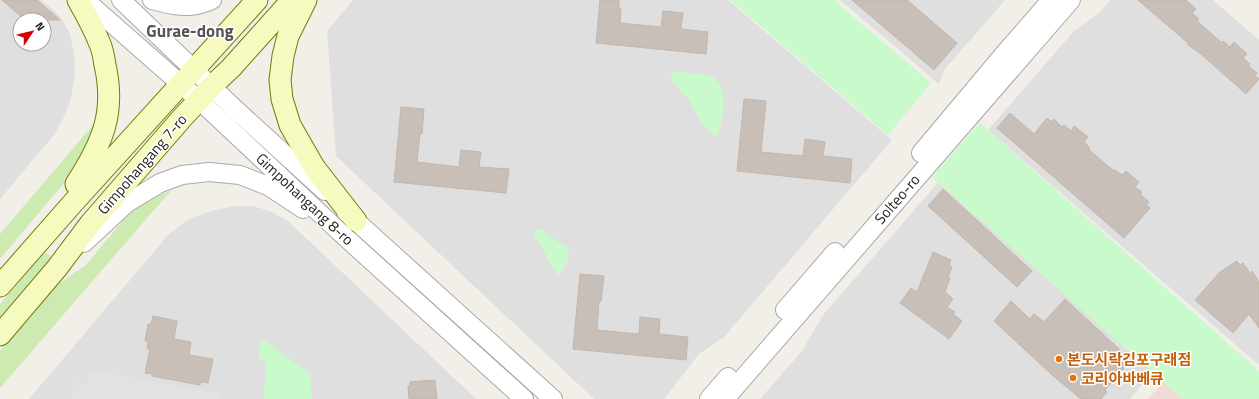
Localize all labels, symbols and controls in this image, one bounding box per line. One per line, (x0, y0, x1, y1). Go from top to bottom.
north arrow (12, 12, 52, 52)
district label: Gurae-dong (146, 18, 234, 44)
text: N (31, 19, 49, 34)
street label: Gimpohangang 7-ro (92, 109, 192, 219)
street label: Gimpohangang 8-ro (251, 147, 359, 251)
street label: Solteo-ro (869, 169, 925, 229)
place label: 본도시락김포구래점 (1067, 348, 1191, 371)
marker: 본도시락김포구래점 (1054, 354, 1064, 364)
place label: 코리아바베큐 (1081, 367, 1164, 390)
marker: 코리아바베큐 (1068, 373, 1078, 383)

